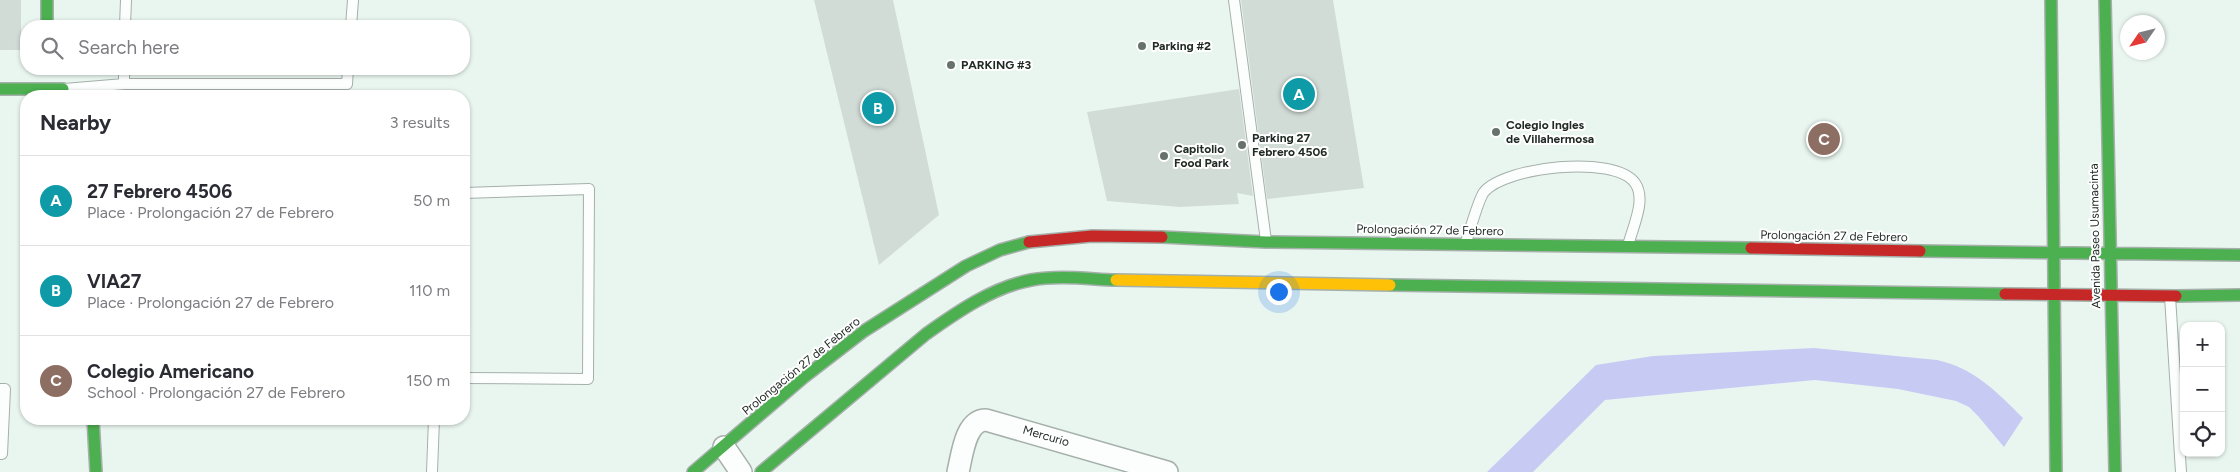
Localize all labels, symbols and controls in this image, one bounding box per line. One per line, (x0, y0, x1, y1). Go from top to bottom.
north arrow (2120, 15, 2165, 60)
search box (20, 20, 470, 75)
icon: search (38, 34, 66, 62)
text: Search here (78, 36, 180, 59)
place label: Parking #2 (1152, 39, 1211, 53)
marker: Parking #2 (1136, 40, 1148, 52)
place label: PARKING #3 (961, 58, 1032, 72)
marker: PARKING #3 (945, 59, 957, 71)
pin: A (1283, 75, 1315, 113)
pin: B (862, 89, 894, 127)
text: Nearby (40, 110, 111, 135)
text: 3 results (390, 113, 450, 132)
place label: Colegio Ingles de Villahermosa (1506, 118, 1594, 146)
pin: C (1808, 120, 1840, 158)
marker: Colegio Ingles de Villahermosa (1490, 126, 1502, 138)
place label: Parking 27 Febrero 4506 (1252, 131, 1327, 159)
marker: Parking 27 Febrero 4506 (1236, 139, 1248, 151)
place label: Capitolio Food Park (1174, 142, 1230, 170)
marker: Capitolio Food Park (1158, 150, 1170, 162)
street label: Avenida Paseo Usumacinta (2087, 163, 2103, 309)
text: 27 Febrero 4506 (87, 180, 232, 203)
text: A (50, 191, 62, 210)
text: 50 m (413, 191, 450, 210)
text: Place · Prolongación 27 de Febrero (87, 203, 334, 222)
street label: Prolongación 27 de Febrero (1356, 222, 1504, 238)
street label: Prolongación 27 de Febrero (1760, 228, 1908, 244)
text: VIA27 (87, 270, 141, 293)
your location (1266, 279, 1292, 305)
text: B (51, 281, 61, 300)
text: 110 m (409, 281, 450, 300)
text: Place · Prolongación 27 de Febrero (87, 293, 334, 312)
street label: Prolongación 27 de Febrero (739, 314, 863, 418)
map controls (2180, 322, 2225, 457)
button: + (2180, 322, 2225, 367)
text: Colegio Americano (87, 360, 254, 383)
button: − (2180, 367, 2225, 412)
text: C (50, 371, 62, 390)
text: 150 m (406, 371, 450, 390)
text: School · Prolongación 27 de Febrero (87, 383, 345, 402)
button: locate (2180, 412, 2225, 457)
street label: Mercurio (1021, 423, 1071, 449)

